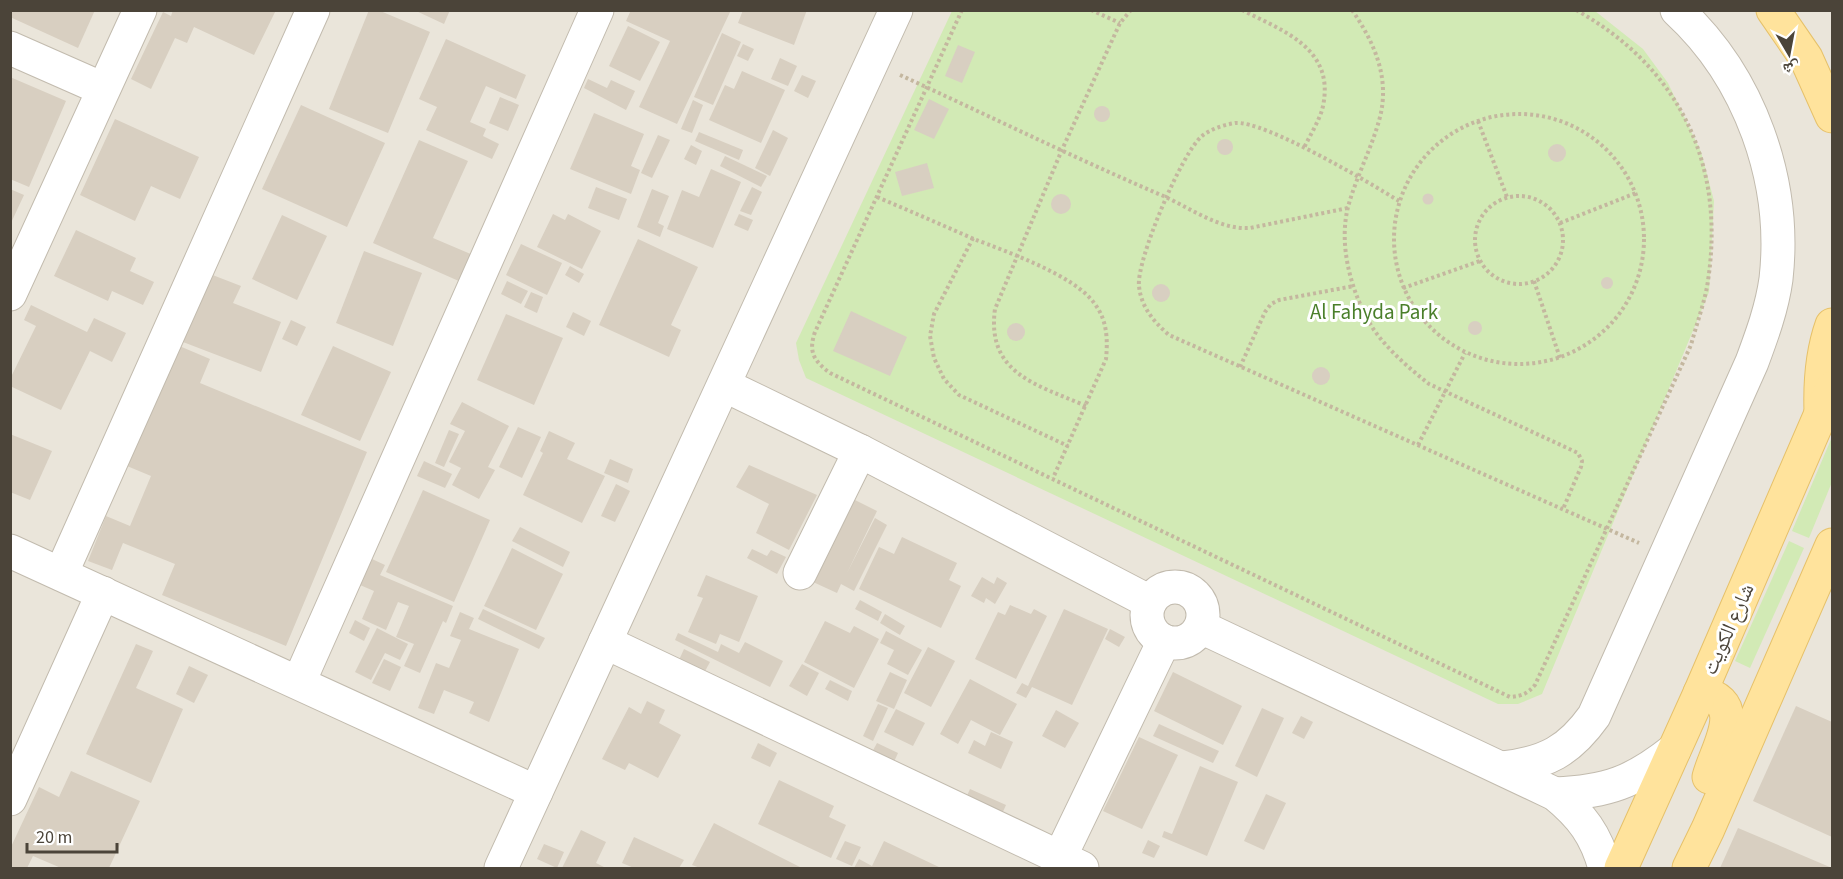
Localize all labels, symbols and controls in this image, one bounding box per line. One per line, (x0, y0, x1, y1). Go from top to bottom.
north arrow (1759, 24, 1819, 84)
text: ش (1781, 55, 1802, 80)
park label: Al Fahyda Park (1310, 297, 1439, 327)
street label: شارع الكويت (1694, 578, 1762, 680)
scale bar (27, 816, 117, 854)
text: 20 m (36, 825, 72, 850)

